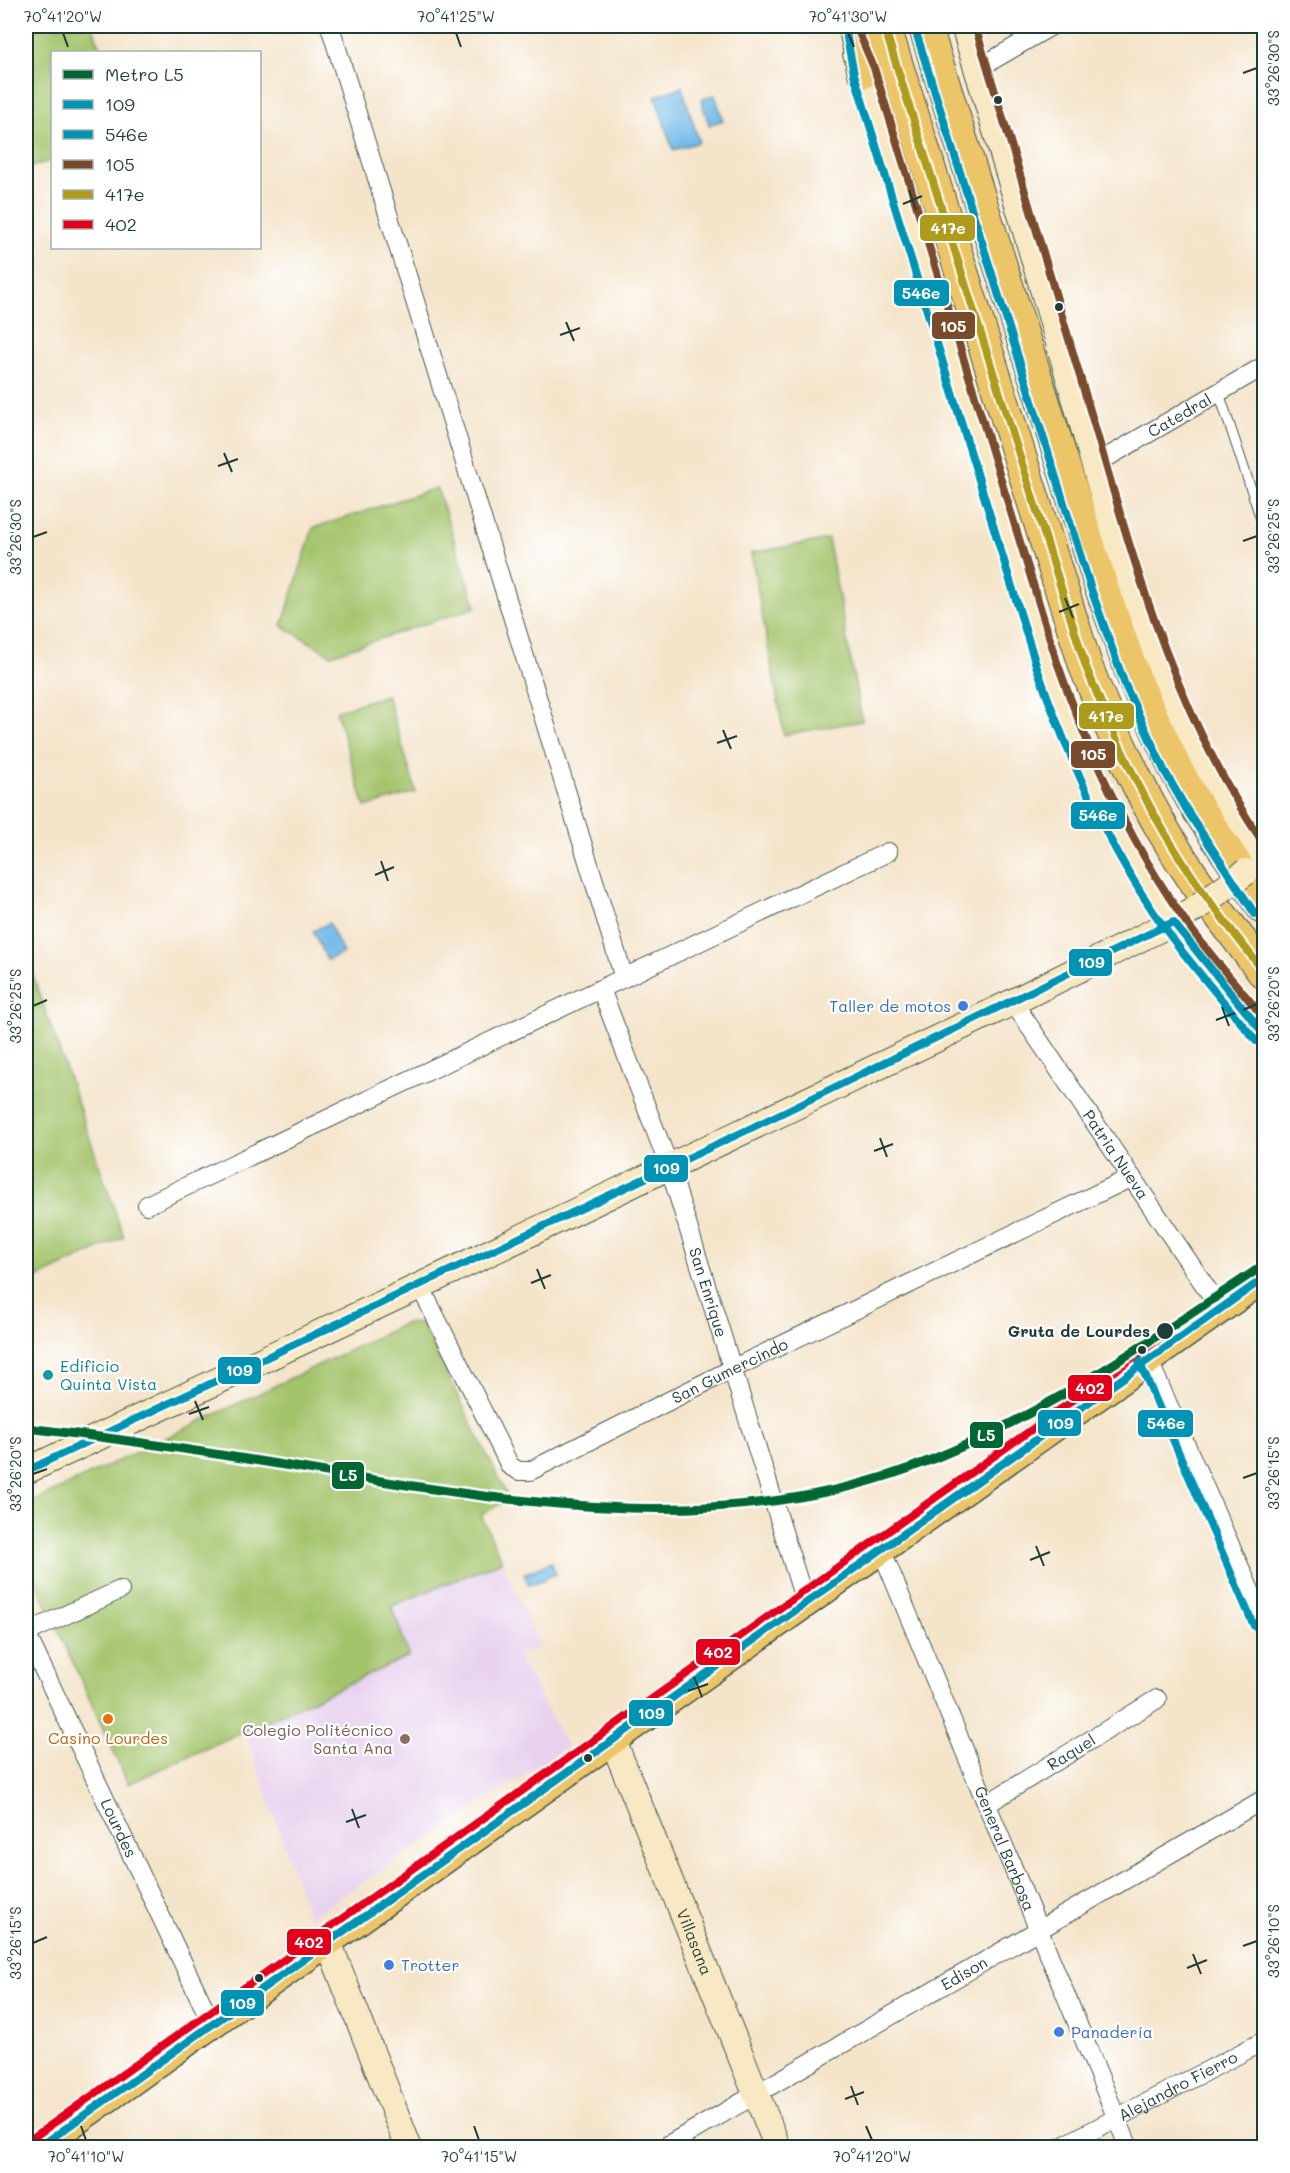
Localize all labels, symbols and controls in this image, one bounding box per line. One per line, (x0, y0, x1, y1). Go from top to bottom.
text: 70°41'20"W (24, 6, 102, 26)
text: 70°41'25"W (417, 6, 495, 26)
text: 70°41'30"W (809, 6, 887, 26)
text: 33°26'30"S (1263, 30, 1283, 106)
legend (51, 51, 261, 249)
text: Metro L5 (105, 62, 184, 86)
text: 109 (105, 92, 135, 116)
unlabelled marker (992, 94, 1004, 106)
text: 546e (105, 122, 148, 146)
text: 105 (105, 152, 135, 176)
text: 417e (105, 182, 145, 206)
text: 402 (105, 212, 137, 236)
line badge: 417e (919, 214, 976, 242)
text: 417e (930, 217, 966, 238)
line badge: 546e (893, 279, 950, 307)
text: 546e (902, 282, 940, 303)
unlabelled marker (1053, 301, 1065, 313)
line badge: 105 (931, 311, 976, 340)
text: 105 (940, 315, 966, 336)
street label: Catedral (1144, 388, 1215, 442)
text: 33°26'30"S (5, 499, 25, 575)
text: 33°26'25"S (1263, 499, 1283, 573)
line badge: 417e (1078, 702, 1135, 730)
text: 417e (1088, 705, 1124, 726)
line badge: 105 (1070, 740, 1116, 769)
text: 105 (1080, 743, 1106, 764)
line badge: 546e (1070, 801, 1126, 830)
text: 546e (1079, 804, 1117, 825)
line badge: 109 (1068, 948, 1113, 977)
text: 109 (1078, 951, 1105, 972)
text: 33°26'20"S (1263, 966, 1283, 1042)
text: 33°26'25"S (5, 969, 25, 1043)
place label: Taller de motos (829, 995, 951, 1016)
marker: Taller de motos (956, 999, 970, 1013)
street label: Patria Nueva (1079, 1105, 1154, 1203)
line badge: 109 (643, 1154, 689, 1183)
text: 109 (653, 1157, 680, 1178)
street label: San Enrique (685, 1245, 733, 1340)
place label: Gruta de Lourdes (1008, 1320, 1150, 1341)
marker: Gruta de Lourdes (1155, 1321, 1175, 1341)
street label: San Gumercindo (668, 1333, 791, 1408)
unlabelled marker (1136, 1344, 1148, 1356)
place label: Edificio Quinta Vista (60, 1355, 157, 1394)
line badge: 109 (217, 1356, 262, 1385)
text: 109 (226, 1359, 253, 1380)
marker: Edificio Quinta Vista (41, 1368, 55, 1382)
line badge: 402 (1067, 1374, 1113, 1402)
text: 402 (1075, 1377, 1105, 1398)
line badge: 109 (1037, 1409, 1082, 1437)
line badge: 546e (1137, 1409, 1194, 1438)
text: 109 (1047, 1412, 1074, 1433)
text: 546e (1147, 1412, 1185, 1433)
line badge: L5 (969, 1421, 1004, 1449)
text: L5 (977, 1424, 995, 1445)
text: 33°26'20"S (5, 1436, 25, 1512)
text: 33°26'15"S (1263, 1436, 1283, 1510)
line badge: L5 (331, 1461, 365, 1490)
text: L5 (339, 1464, 357, 1485)
line badge: 402 (695, 1638, 741, 1666)
text: 402 (703, 1641, 733, 1662)
line badge: 109 (628, 1699, 674, 1727)
text: 109 (638, 1702, 665, 1723)
marker: Casino Lourdes (101, 1712, 115, 1726)
place label: Colegio Politécnico Santa Ana (242, 1719, 393, 1758)
place label: Casino Lourdes (48, 1727, 168, 1748)
street label: Raquel (1043, 1729, 1099, 1774)
marker: Colegio Politécnico Santa Ana (398, 1732, 412, 1746)
unlabelled marker (582, 1752, 594, 1764)
street label: General Barbosa (970, 1783, 1041, 1914)
street label: Lourdes (96, 1795, 142, 1861)
text: 33°26'10"S (1263, 1904, 1283, 1978)
street label: Villasana (672, 1905, 718, 1978)
text: 33°26'15"S (5, 1906, 25, 1980)
line badge: 402 (286, 1928, 332, 1956)
text: 402 (294, 1931, 324, 1952)
street label: Edison (937, 1951, 991, 1995)
place label: Trotter (401, 1954, 459, 1975)
marker: Trotter (382, 1958, 396, 1972)
unlabelled marker (253, 1972, 265, 1984)
line badge: 109 (220, 1989, 265, 2017)
text: 109 (229, 1992, 256, 2013)
place label: Panadería (1071, 2021, 1153, 2042)
marker: Panadería (1052, 2025, 1066, 2039)
street label: Alejandro Fierro (1114, 2046, 1241, 2125)
text: 70°41'10"W (48, 2146, 124, 2166)
text: 70°41'15"W (441, 2146, 517, 2166)
text: 70°41'20"W (833, 2146, 911, 2166)

